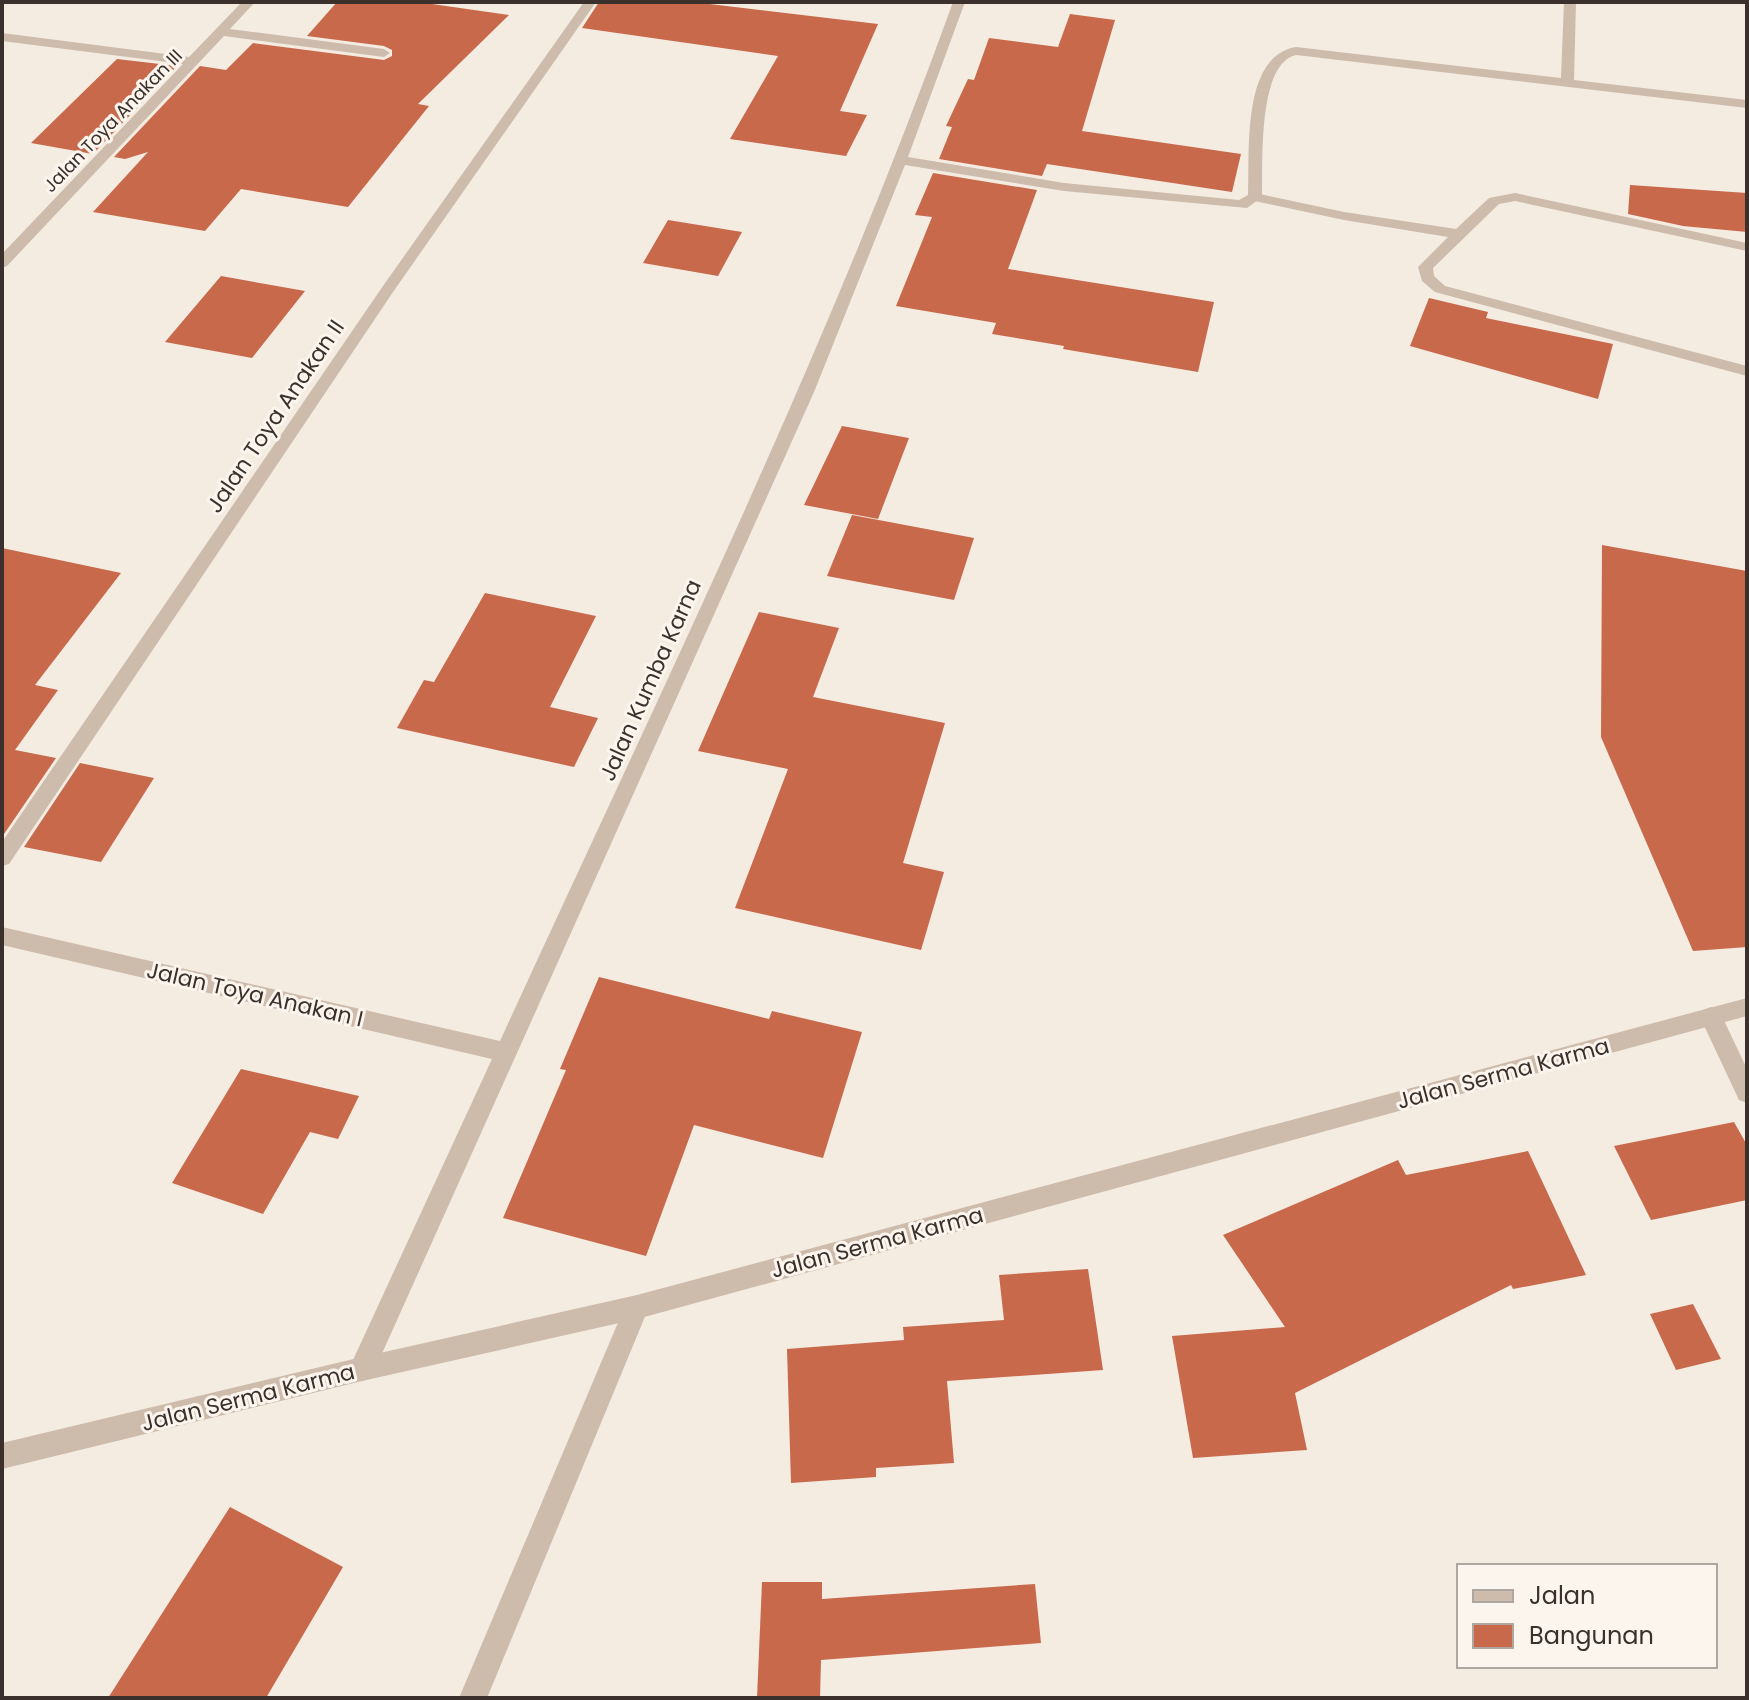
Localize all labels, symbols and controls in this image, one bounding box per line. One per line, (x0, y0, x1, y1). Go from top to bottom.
street label: Jalan Toya Anakan III (38, 44, 188, 198)
street label: Jalan Toya Anakan II (199, 314, 352, 519)
street label: Jalan Kumba Karna (592, 575, 709, 786)
street label: Jalan Toya Anakan I (144, 955, 366, 1034)
street label: Jalan Serma Karma (1393, 1030, 1613, 1117)
street label: Jalan Serma Karma (767, 1199, 987, 1286)
street label: Jalan Serma Karma (138, 1356, 358, 1439)
legend (1457, 1564, 1717, 1668)
text: Jalan (1529, 1579, 1595, 1612)
text: Bangunan (1529, 1619, 1654, 1652)

